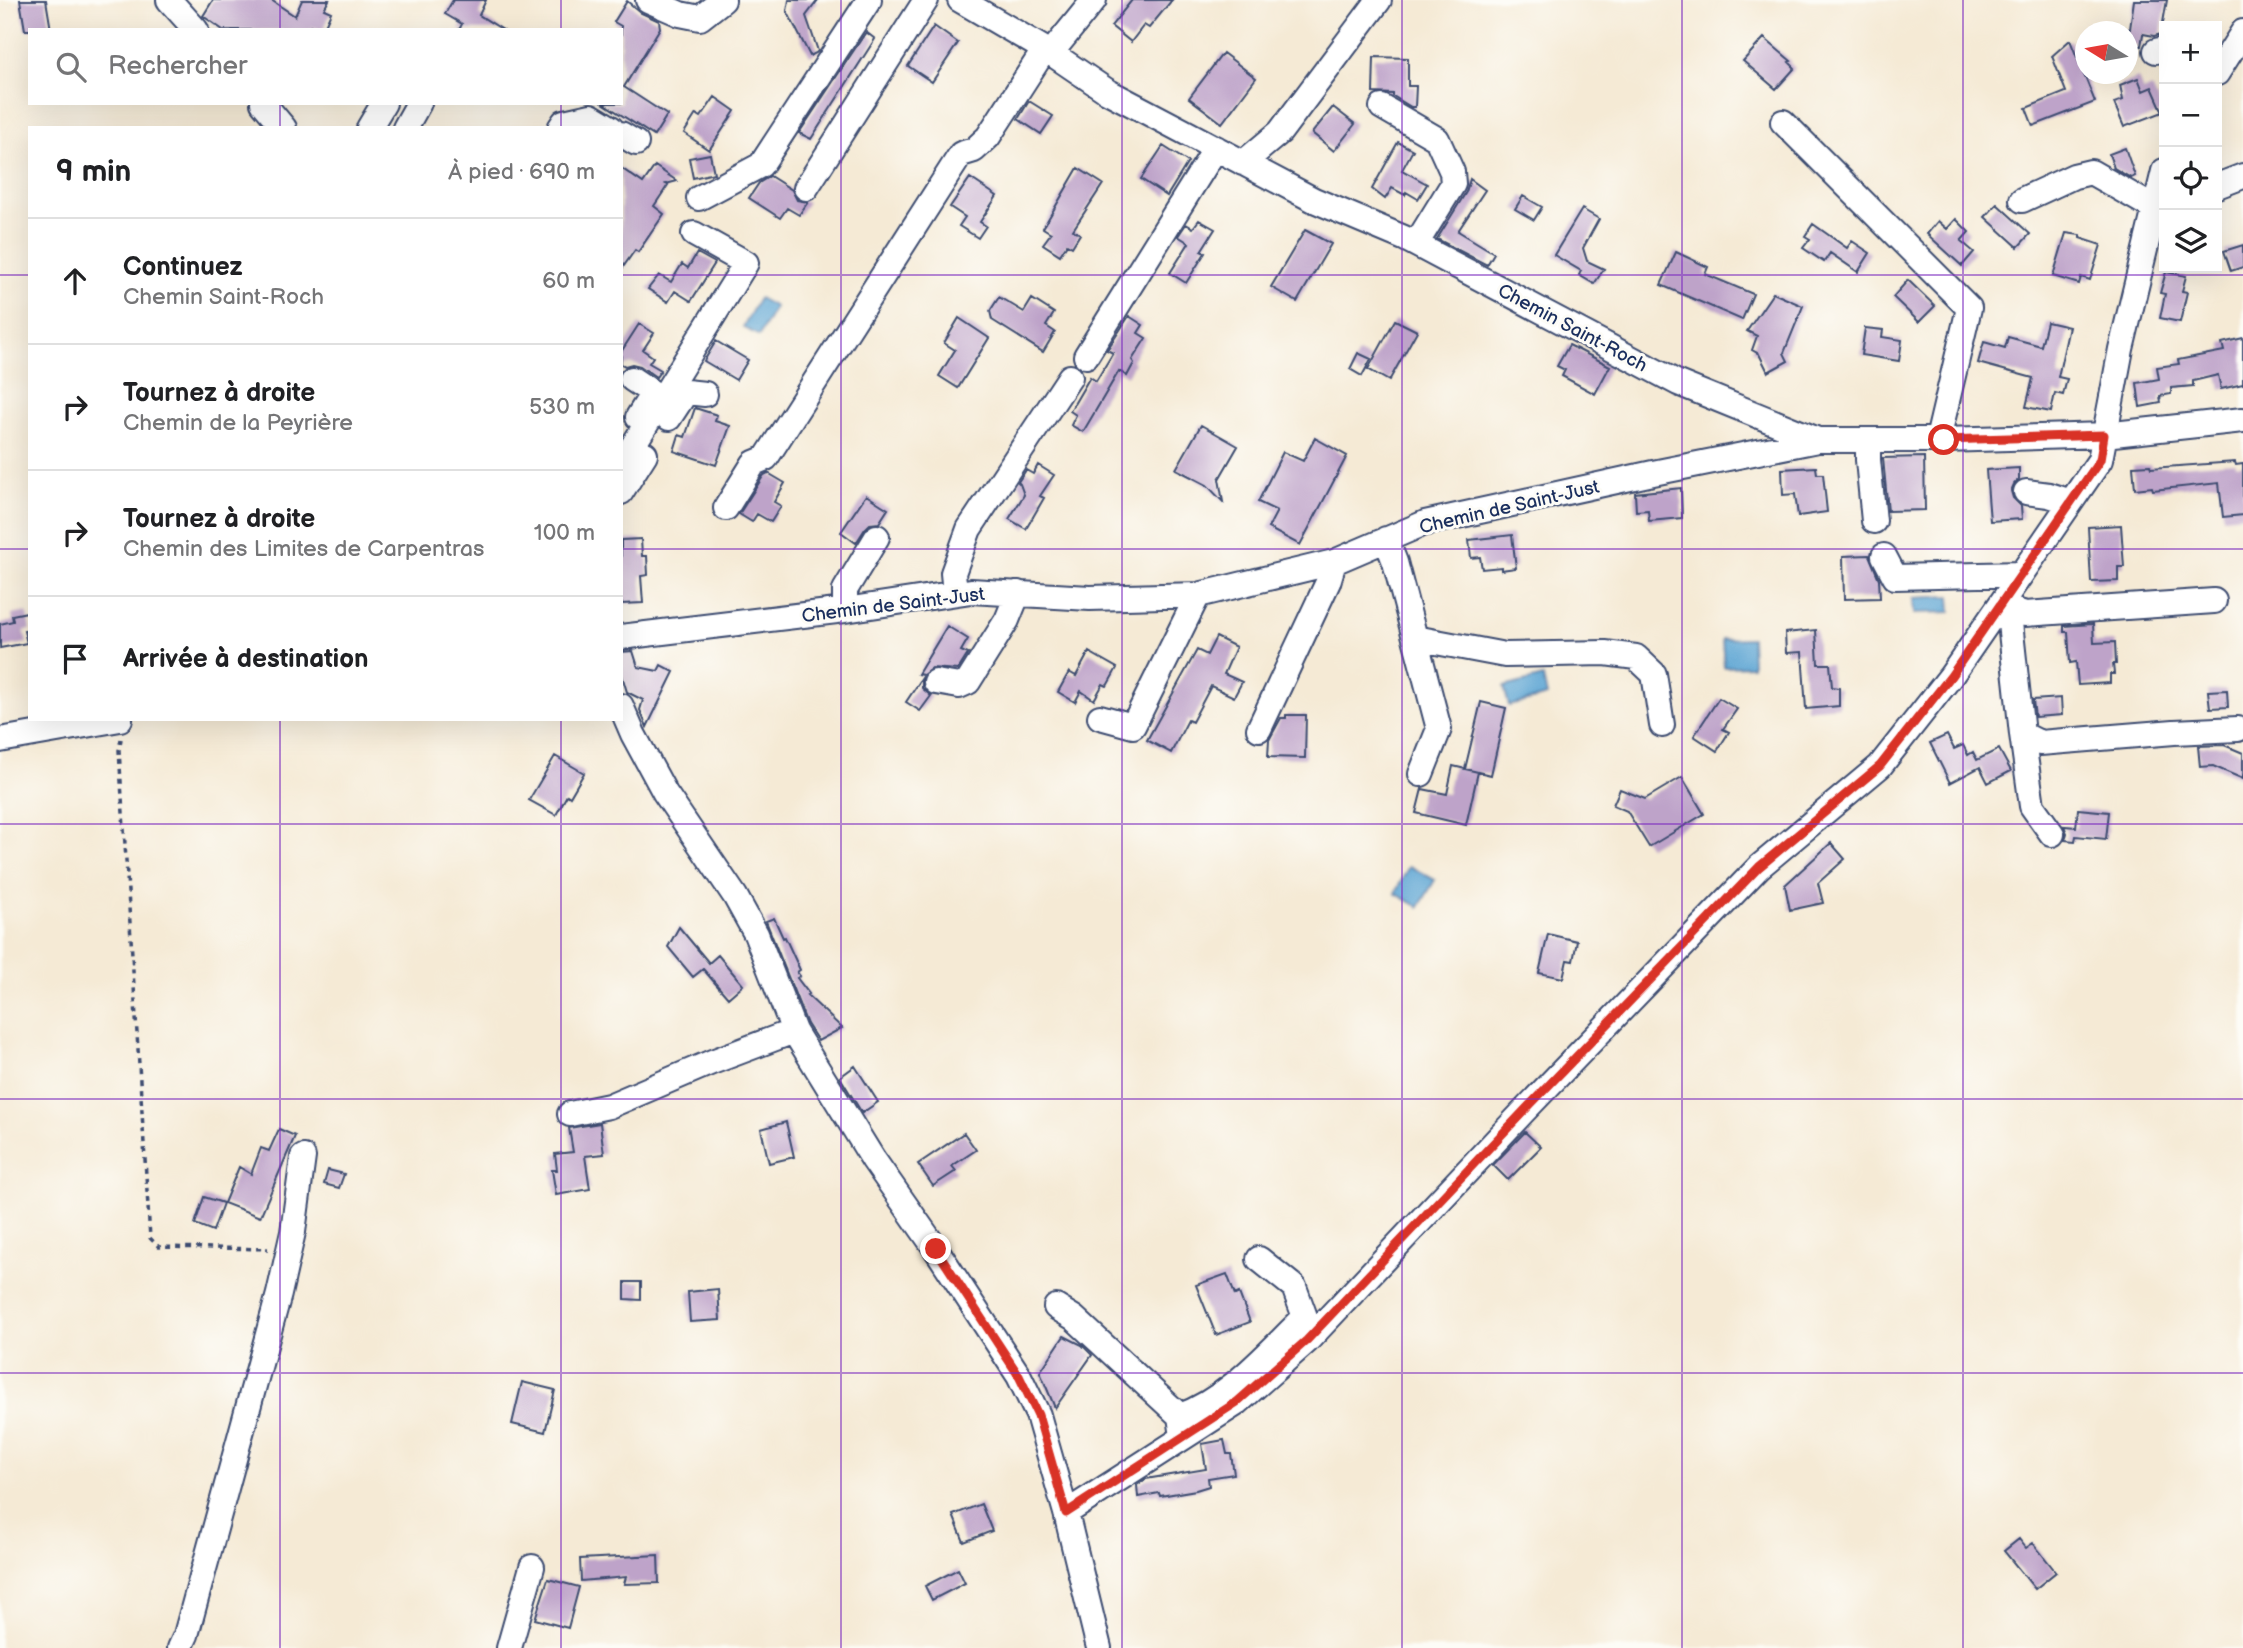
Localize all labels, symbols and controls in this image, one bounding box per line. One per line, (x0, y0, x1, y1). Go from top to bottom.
north arrow (2075, 21, 2138, 84)
map controls (2159, 21, 2222, 273)
button: + (2159, 21, 2222, 84)
search box (28, 28, 623, 105)
icon: search (52, 48, 90, 86)
text: Rechercher (108, 51, 247, 82)
button: − (2159, 84, 2222, 147)
button: locate (2159, 147, 2222, 210)
text: 9 min (56, 154, 131, 190)
text: À pied · 690 m (448, 158, 595, 186)
button: layers (2159, 210, 2222, 273)
text: Continuez (123, 252, 243, 283)
icon: ahead (56, 262, 94, 300)
text: 60 m (542, 267, 595, 295)
street label: Chemin Saint-Roch (1494, 279, 1651, 377)
text: Chemin Saint-Roch (123, 283, 324, 311)
text: Tournez à droite (123, 378, 315, 409)
icon: right (56, 388, 94, 426)
text: 530 m (529, 393, 595, 421)
text: Chemin de la Peyrière (123, 409, 353, 437)
route start (1928, 424, 1959, 455)
street label: Chemin de Saint-Just (1417, 476, 1602, 539)
text: Tournez à droite (123, 504, 315, 535)
icon: right (56, 514, 94, 552)
text: 100 m (534, 519, 595, 547)
text: Chemin des Limites de Carpentras (123, 535, 484, 563)
street label: Chemin de Saint-Just (800, 583, 986, 628)
icon: arrive (56, 640, 94, 678)
text: Arrivée à destination (123, 644, 369, 675)
route end (920, 1233, 951, 1264)

